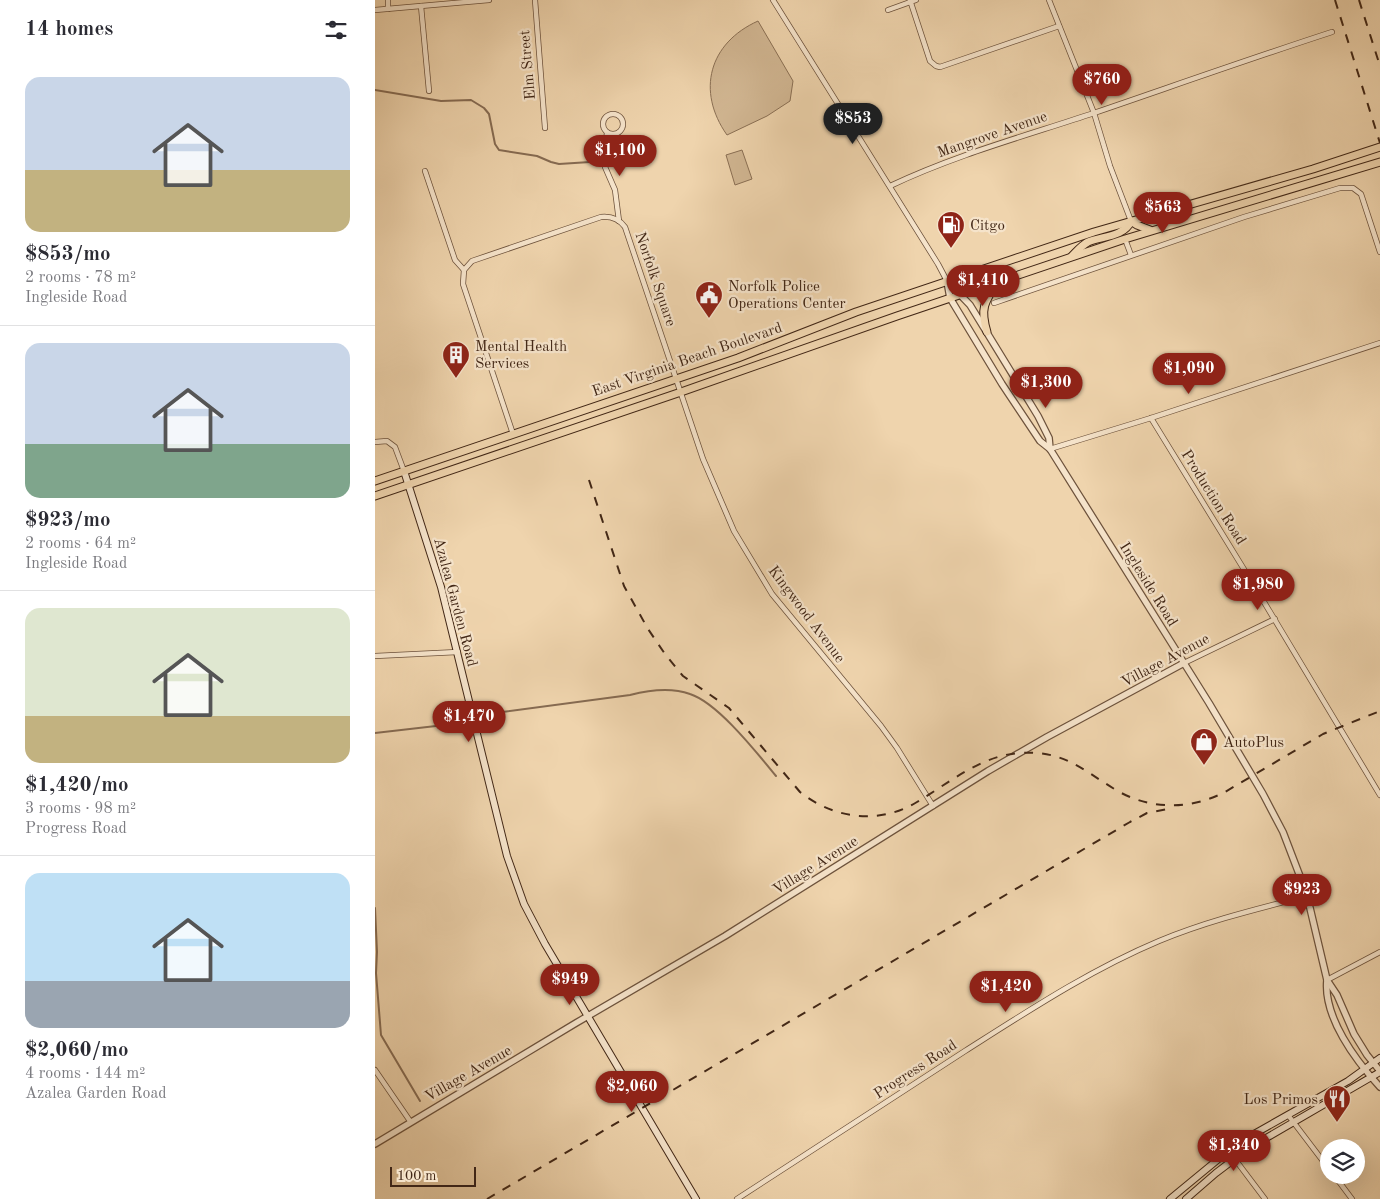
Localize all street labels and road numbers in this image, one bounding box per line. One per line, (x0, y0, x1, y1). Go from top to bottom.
street label: Elm Street (518, 29, 539, 101)
street label: Mangrove Avenue (936, 110, 1049, 161)
street label: Norfolk Square (631, 230, 678, 329)
street label: East Virginia Beach Boulevard (591, 321, 785, 400)
street label: Production Road (1178, 448, 1248, 548)
street label: Azalea Garden Road (430, 536, 479, 669)
street label: Ingleside Road (1116, 540, 1180, 630)
street label: Kingwood Avenue (765, 564, 847, 666)
street label: Village Avenue (1119, 632, 1212, 691)
street label: Village Avenue (771, 834, 861, 898)
street label: Progress Road (872, 1038, 960, 1103)
street label: Village Avenue (423, 1043, 515, 1105)

